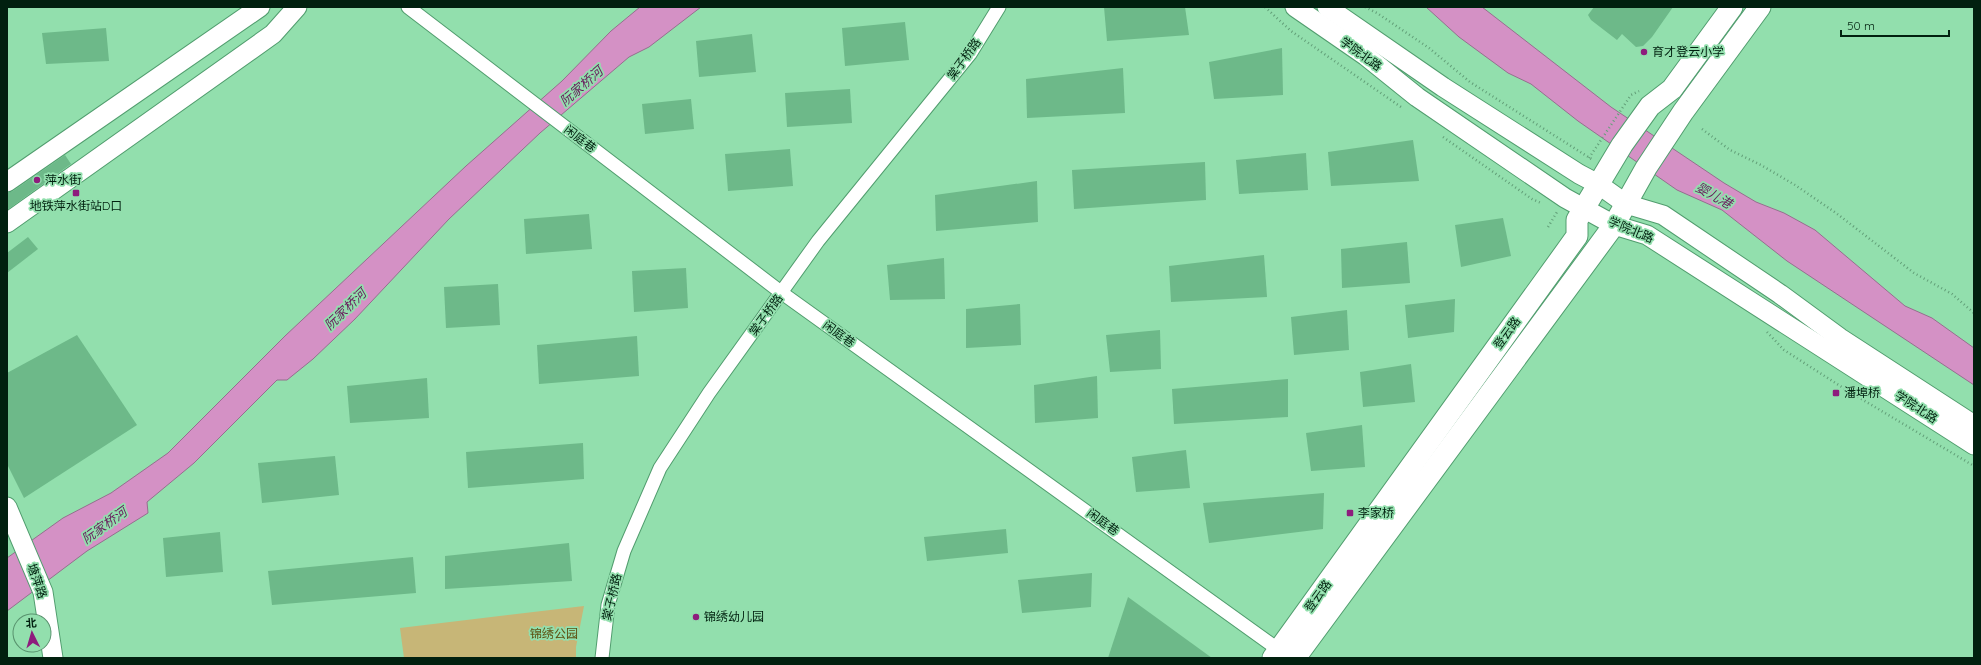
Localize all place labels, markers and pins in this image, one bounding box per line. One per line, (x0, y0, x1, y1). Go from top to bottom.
place label: 育才登云小学 (1652, 44, 1724, 59)
marker: 育才登云小学 (1639, 47, 1649, 57)
place label: 萍水街 (45, 172, 81, 187)
marker: 萍水街 (32, 175, 42, 185)
marker: 地铁萍水街站D口 (71, 188, 81, 198)
place label: 地铁萍水街站D口 (30, 198, 122, 213)
place label: 潘埠桥 (1844, 385, 1880, 400)
marker: 潘埠桥 (1831, 388, 1841, 398)
place label: 李家桥 (1358, 505, 1394, 520)
marker: 李家桥 (1345, 508, 1355, 518)
place label: 锦绣幼儿园 (704, 609, 764, 624)
marker: 锦绣幼儿园 (691, 612, 701, 622)

